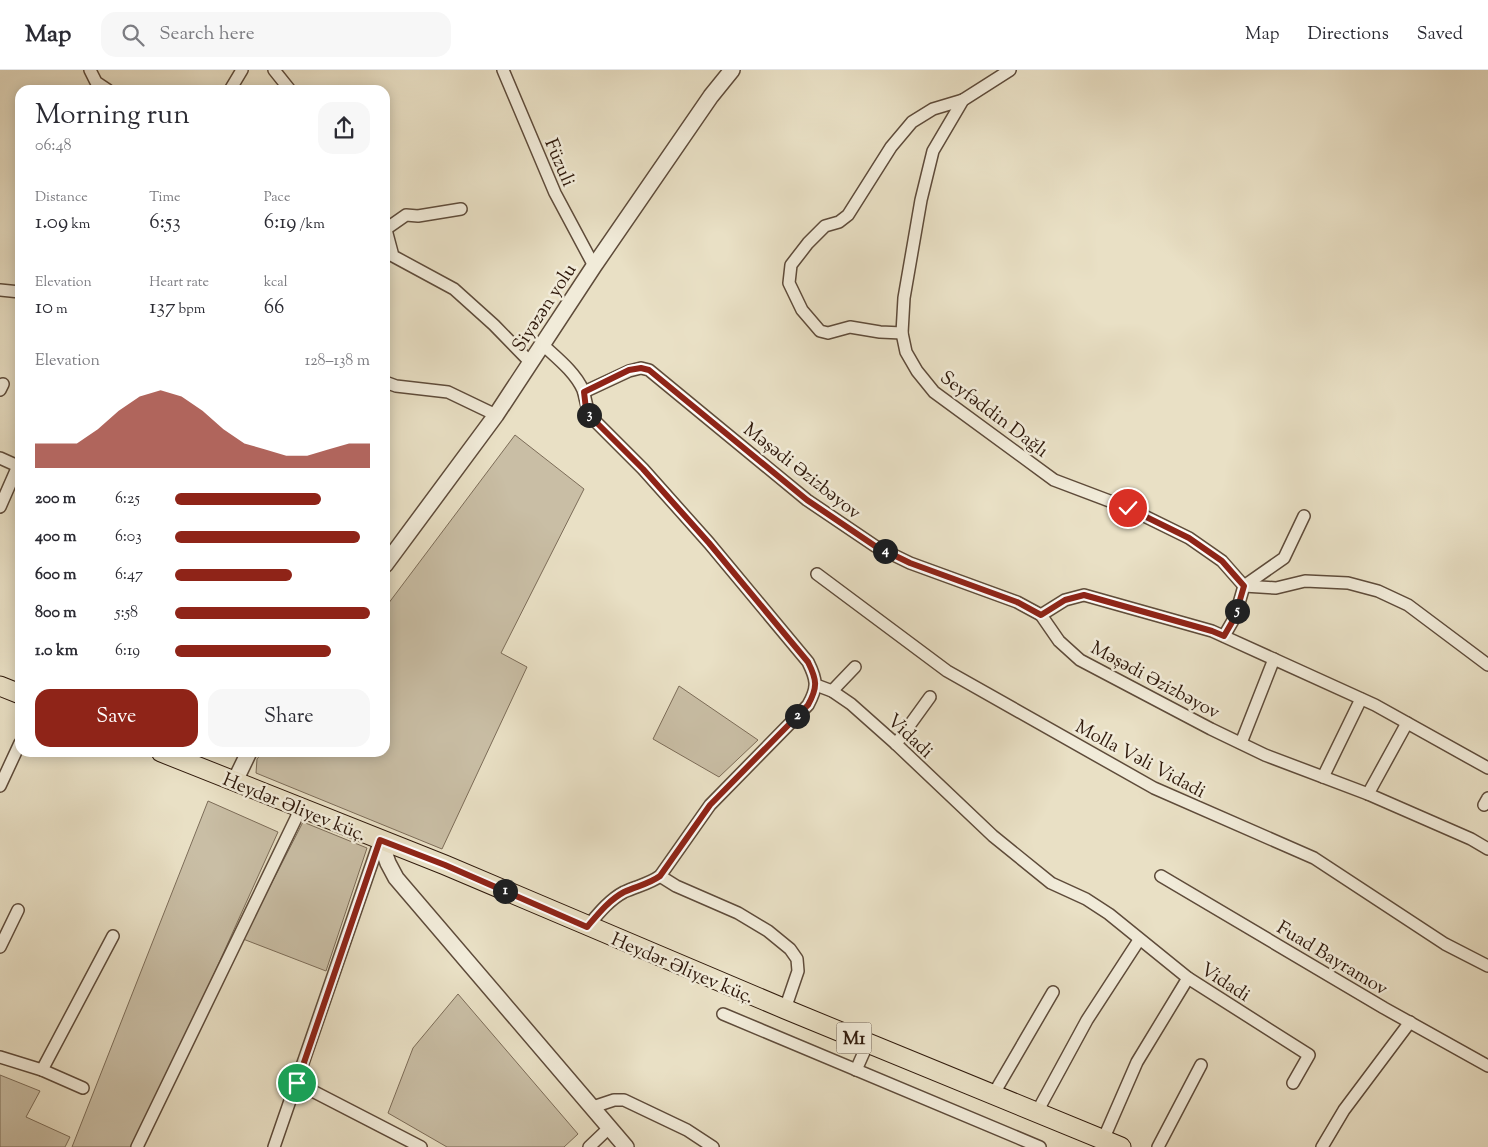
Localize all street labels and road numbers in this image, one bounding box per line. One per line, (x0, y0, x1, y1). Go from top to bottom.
street label: Füzuli (537, 135, 581, 191)
street label: Siyəzən yolu (506, 259, 584, 358)
street label: Seyfəddin Dağlı (934, 365, 1053, 465)
street label: Məşədi Əzizbəyov (737, 417, 866, 527)
street label: Məşədi Əzizbəyov (1085, 636, 1224, 727)
street label: Vidadi (880, 708, 939, 765)
street label: Molla Vəli Vidadi (1070, 714, 1210, 806)
street label: Heydər Əliyev küç. (218, 767, 370, 849)
street label: Fuad Bayramov (1271, 915, 1393, 1003)
street label: Heydər Əliyev küç. (606, 927, 758, 1012)
street label: Vidadi (1194, 957, 1255, 1009)
road number: M1 (836, 1022, 872, 1054)

